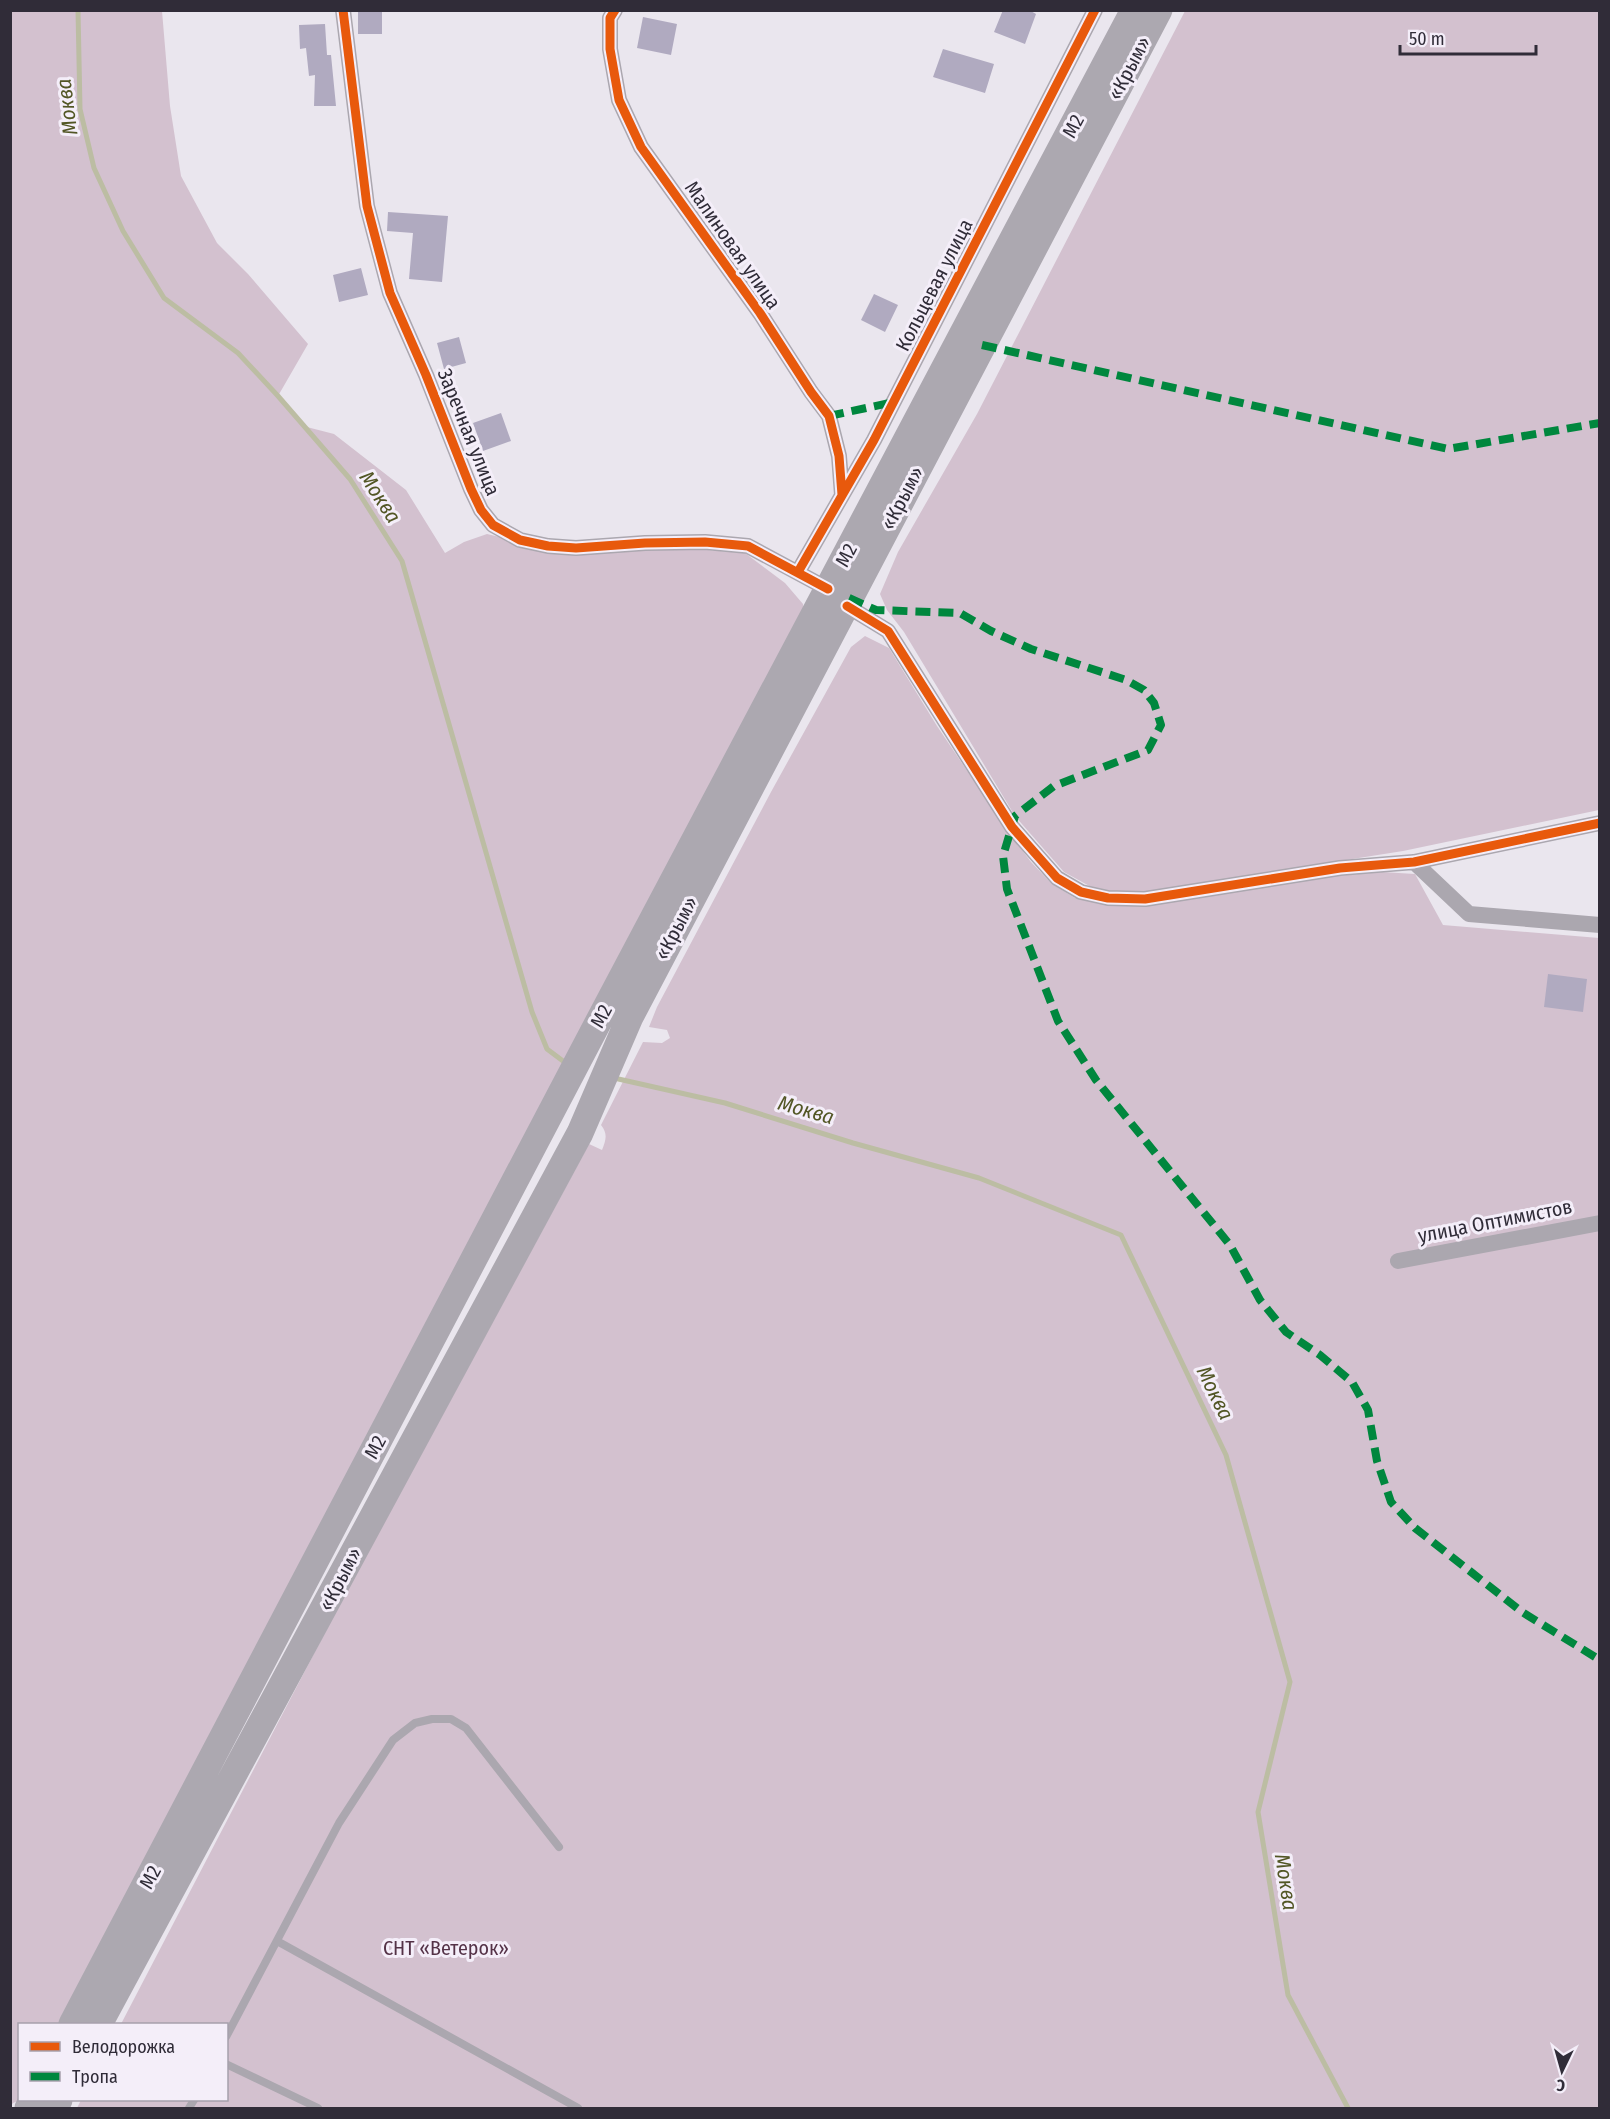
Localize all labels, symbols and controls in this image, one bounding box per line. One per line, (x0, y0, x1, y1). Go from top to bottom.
scale bar (1400, 18, 1536, 56)
text: 50 m (1409, 28, 1445, 50)
street label: «Крым» (1102, 32, 1156, 104)
water label: Моква (51, 77, 83, 137)
street label: М2 (1057, 110, 1089, 142)
street label: Малиновая улица (680, 176, 786, 314)
street label: Кольцевая улица (890, 215, 978, 355)
street label: Заречная улица (433, 365, 505, 499)
street label: «Крым» (875, 462, 929, 534)
water label: Моква (354, 466, 406, 528)
street label: М2 (830, 539, 862, 571)
street label: «Крым» (649, 892, 703, 964)
street label: М2 (585, 1000, 617, 1032)
water label: Моква (775, 1090, 837, 1130)
street label: улица Оптимистов (1416, 1194, 1574, 1248)
water label: Моква (1191, 1362, 1239, 1424)
street label: М2 (359, 1431, 391, 1463)
street label: «Крым» (313, 1543, 367, 1615)
water label: Моква (1269, 1852, 1303, 1912)
street label: М2 (134, 1861, 166, 1893)
park label: СНТ «Ветерок» (383, 1936, 509, 1960)
legend (18, 2023, 228, 2101)
text: Велодорожка (72, 2036, 175, 2058)
north arrow (1532, 2041, 1592, 2101)
text: Тропа (72, 2066, 118, 2088)
text: С (1555, 2076, 1566, 2095)

